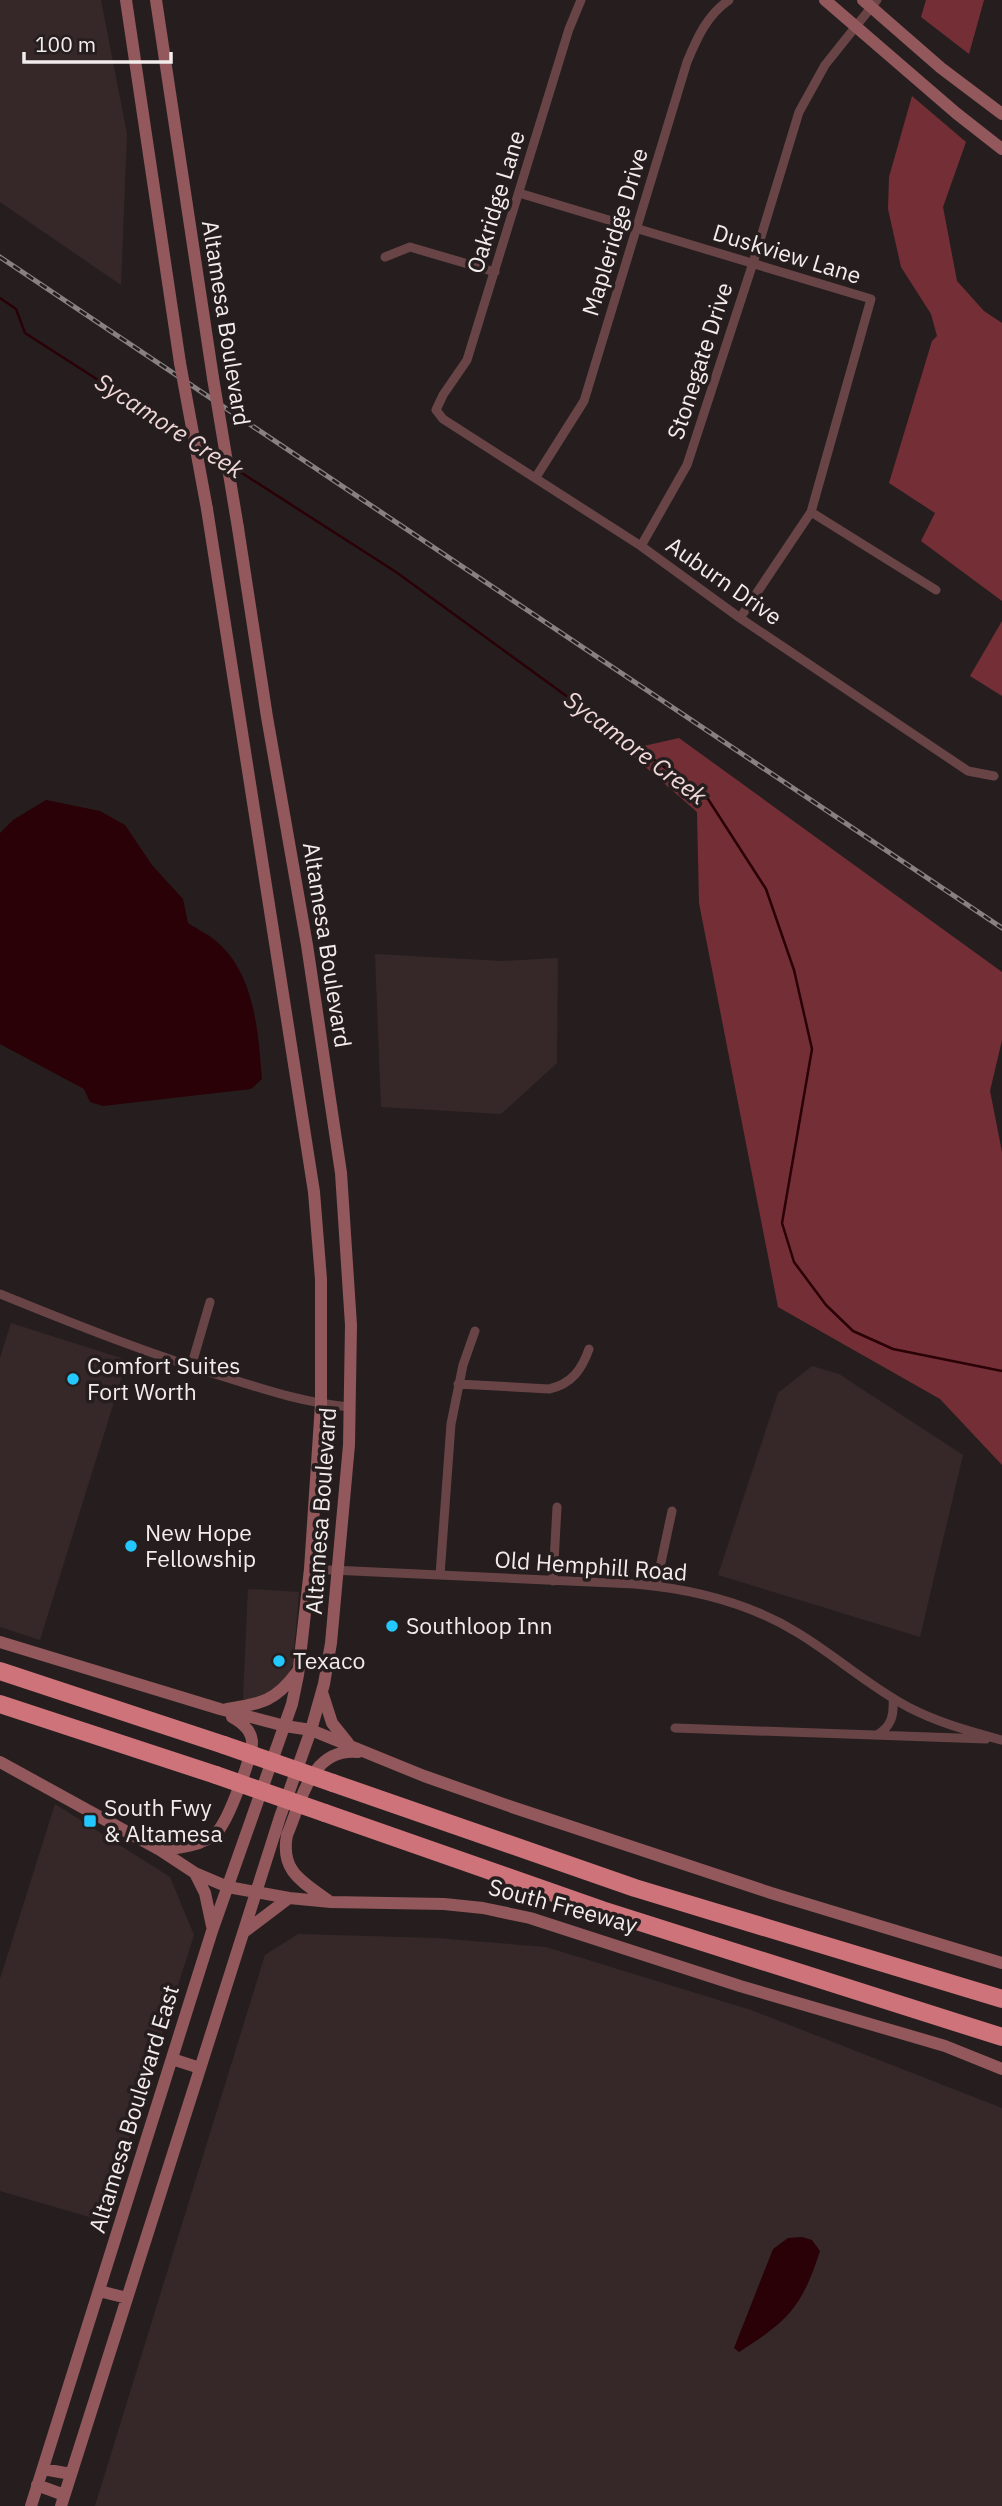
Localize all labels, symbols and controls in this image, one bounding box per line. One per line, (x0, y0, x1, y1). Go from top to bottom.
scale bar (24, 21, 172, 65)
text: 100 m (35, 30, 96, 58)
street label: Oakridge Lane (459, 127, 531, 277)
street label: Mapleridge Drive (574, 144, 654, 319)
street label: Duskview Lane (709, 216, 865, 290)
street label: Altamesa Boulevard (196, 218, 258, 428)
street label: Stonegate Drive (659, 278, 739, 443)
water label: Sycamore Creek (89, 365, 250, 485)
street label: Auburn Drive (661, 529, 788, 631)
water label: Sycamore Creek (558, 683, 714, 812)
street label: Altamesa Boulevard (297, 840, 359, 1050)
place label: Comfort Suites Fort Worth (87, 1350, 241, 1406)
marker: Comfort Suites Fort Worth (65, 1371, 81, 1387)
street label: Altamesa Boulevard (298, 1406, 342, 1616)
place label: New Hope Fellowship (145, 1517, 256, 1573)
marker: New Hope Fellowship (123, 1538, 139, 1554)
street label: Old Hemphill Road (494, 1543, 688, 1587)
place label: Southloop Inn (406, 1610, 553, 1640)
marker: Southloop Inn (384, 1618, 400, 1634)
place label: Texaco (293, 1645, 365, 1675)
marker: Texaco (271, 1653, 287, 1669)
place label: South Fwy & Altamesa (104, 1792, 223, 1848)
marker: South Fwy & Altamesa (82, 1813, 98, 1829)
street label: South Freeway (486, 1871, 641, 1939)
street label: Altamesa Boulevard East (81, 1981, 185, 2236)

